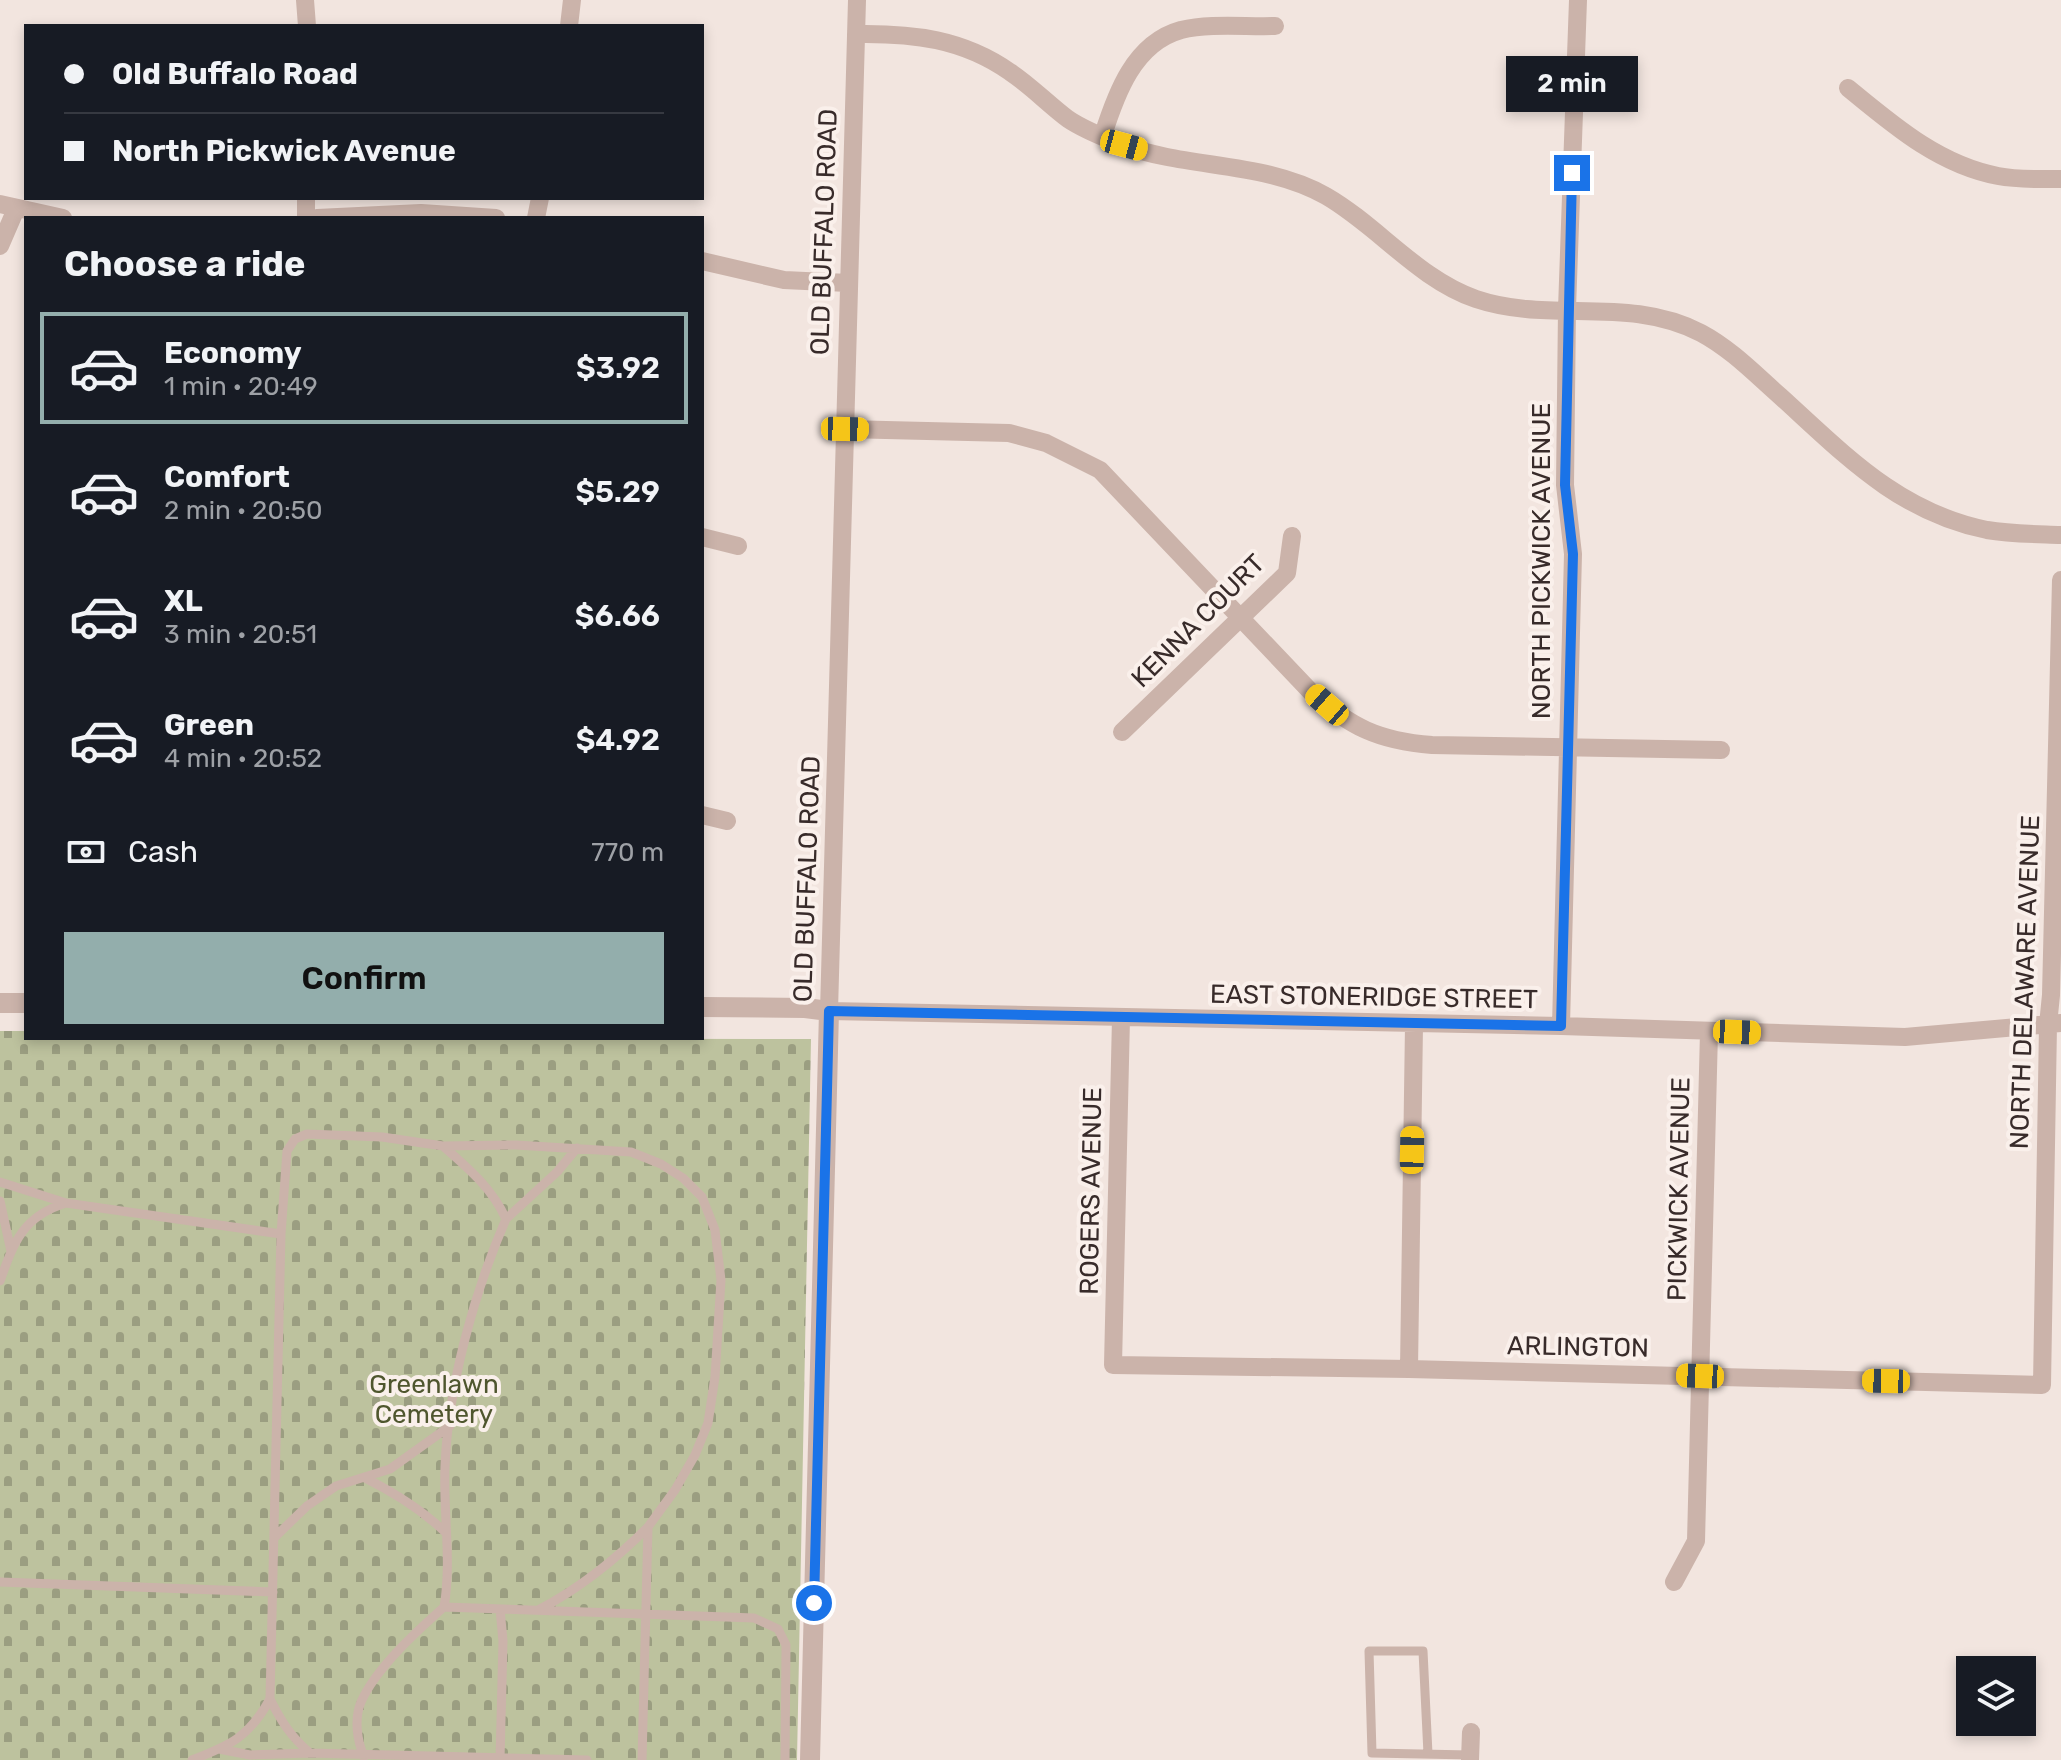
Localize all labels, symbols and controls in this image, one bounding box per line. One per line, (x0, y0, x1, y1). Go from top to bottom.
text: Old Buffalo Road (112, 56, 358, 92)
callout: 2 min (1506, 57, 1638, 113)
text: 2 min (1537, 68, 1607, 99)
street label: OLD BUFFALO ROAD (804, 108, 844, 356)
car (1098, 127, 1150, 163)
text: North Pickwick Avenue (112, 133, 456, 169)
route end (1554, 155, 1590, 191)
text: Choose a ride (64, 242, 305, 285)
icon: car (68, 332, 140, 404)
text: Economy (164, 335, 302, 371)
text: $3.92 (576, 350, 660, 386)
text: 1 min · 20:49 (164, 371, 318, 402)
street label: NORTH PICKWICK AVENUE (1526, 403, 1557, 719)
car (821, 417, 869, 441)
icon: car (68, 456, 140, 528)
text: Comfort (164, 459, 290, 495)
text: $5.29 (575, 474, 660, 510)
text: 2 min · 20:50 (164, 495, 323, 526)
street label: KENNA COURT (1125, 548, 1271, 694)
icon: car (68, 580, 140, 652)
text: XL (164, 583, 203, 619)
text: $6.66 (575, 598, 660, 634)
text: 3 min · 20:51 (164, 619, 317, 650)
car (1301, 680, 1353, 730)
icon: car (68, 704, 140, 776)
text: Green (164, 707, 254, 743)
text: $4.92 (576, 722, 660, 758)
text: 4 min · 20:52 (164, 743, 322, 774)
street label: OLD BUFFALO ROAD (787, 755, 827, 1003)
street label: NORTH DELAWARE AVENUE (2004, 814, 2046, 1150)
icon: cash (64, 830, 108, 874)
text: Cash (128, 834, 198, 870)
text: 770 m (591, 837, 664, 868)
button: Confirm (64, 932, 664, 1024)
street label: EAST STONERIDGE STREET (1210, 979, 1538, 1015)
car (1713, 1019, 1761, 1045)
street label: PICKWICK AVENUE (1662, 1077, 1696, 1301)
street label: ROGERS AVENUE (1074, 1087, 1108, 1295)
car (1400, 1126, 1424, 1174)
street label: ARLINGTON (1507, 1330, 1649, 1364)
car (1676, 1363, 1724, 1389)
park label: Greenlawn Cemetery (369, 1369, 499, 1430)
car (1862, 1369, 1910, 1393)
route start (796, 1585, 832, 1621)
map controls (1956, 1656, 2036, 1736)
button: layers (1956, 1656, 2036, 1736)

